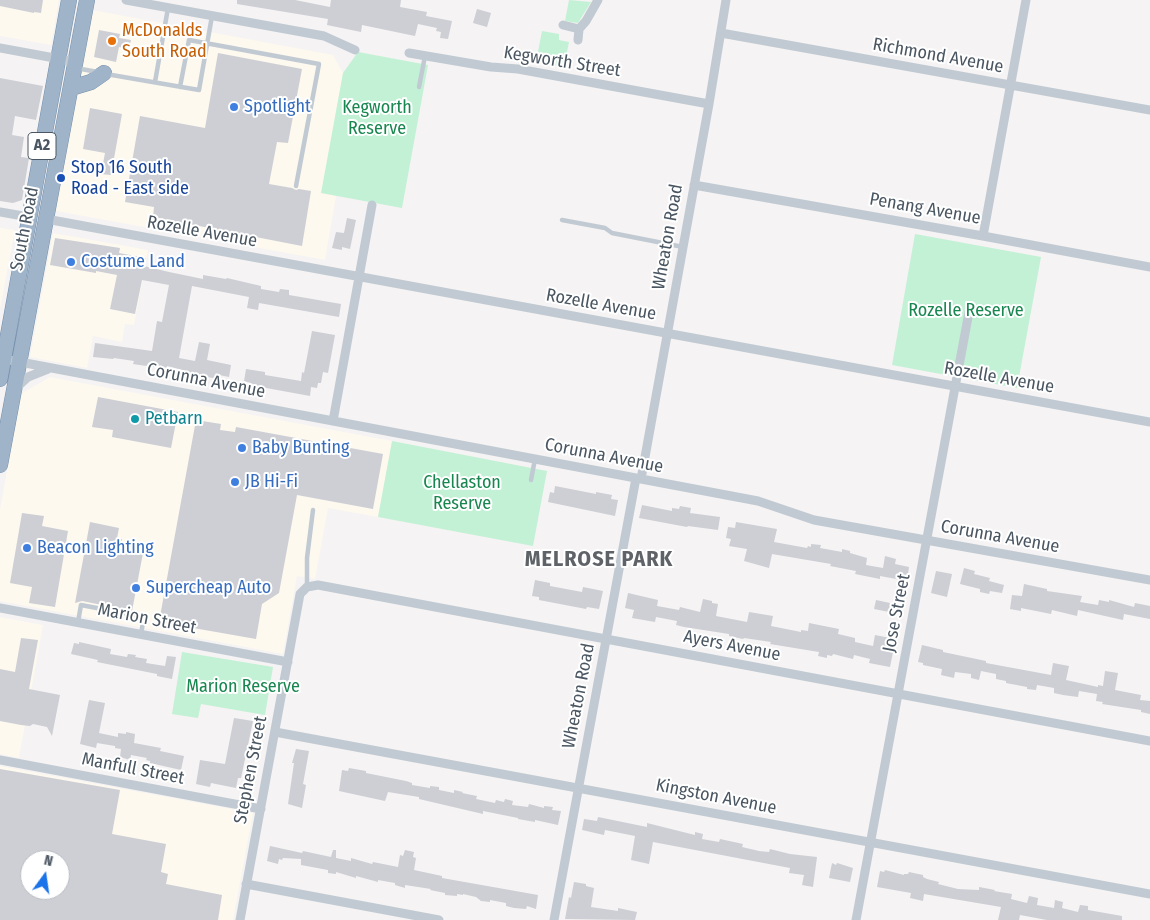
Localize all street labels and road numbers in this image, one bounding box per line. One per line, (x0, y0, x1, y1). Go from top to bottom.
street label: Richmond Avenue (871, 34, 1005, 78)
street label: Kegworth Street (502, 42, 622, 82)
road number: A2 (28, 132, 56, 160)
street label: Wheaton Road (648, 183, 688, 291)
street label: South Road (6, 185, 44, 273)
street label: Penang Avenue (868, 189, 982, 229)
street label: Rozelle Avenue (145, 212, 259, 252)
street label: Rozelle Avenue (544, 285, 658, 325)
street label: Rozelle Avenue (942, 358, 1056, 398)
street label: Corunna Avenue (145, 359, 267, 403)
street label: Corunna Avenue (543, 434, 665, 478)
street label: Corunna Avenue (939, 516, 1061, 558)
street label: Jose Street (879, 572, 915, 654)
street label: Marion Street (96, 599, 198, 639)
street label: Ayers Avenue (682, 626, 782, 666)
street label: Wheaton Road (558, 642, 600, 750)
street label: Stephen Street (230, 714, 272, 826)
street label: Manfull Street (80, 748, 186, 790)
street label: Kingston Avenue (654, 775, 778, 819)

